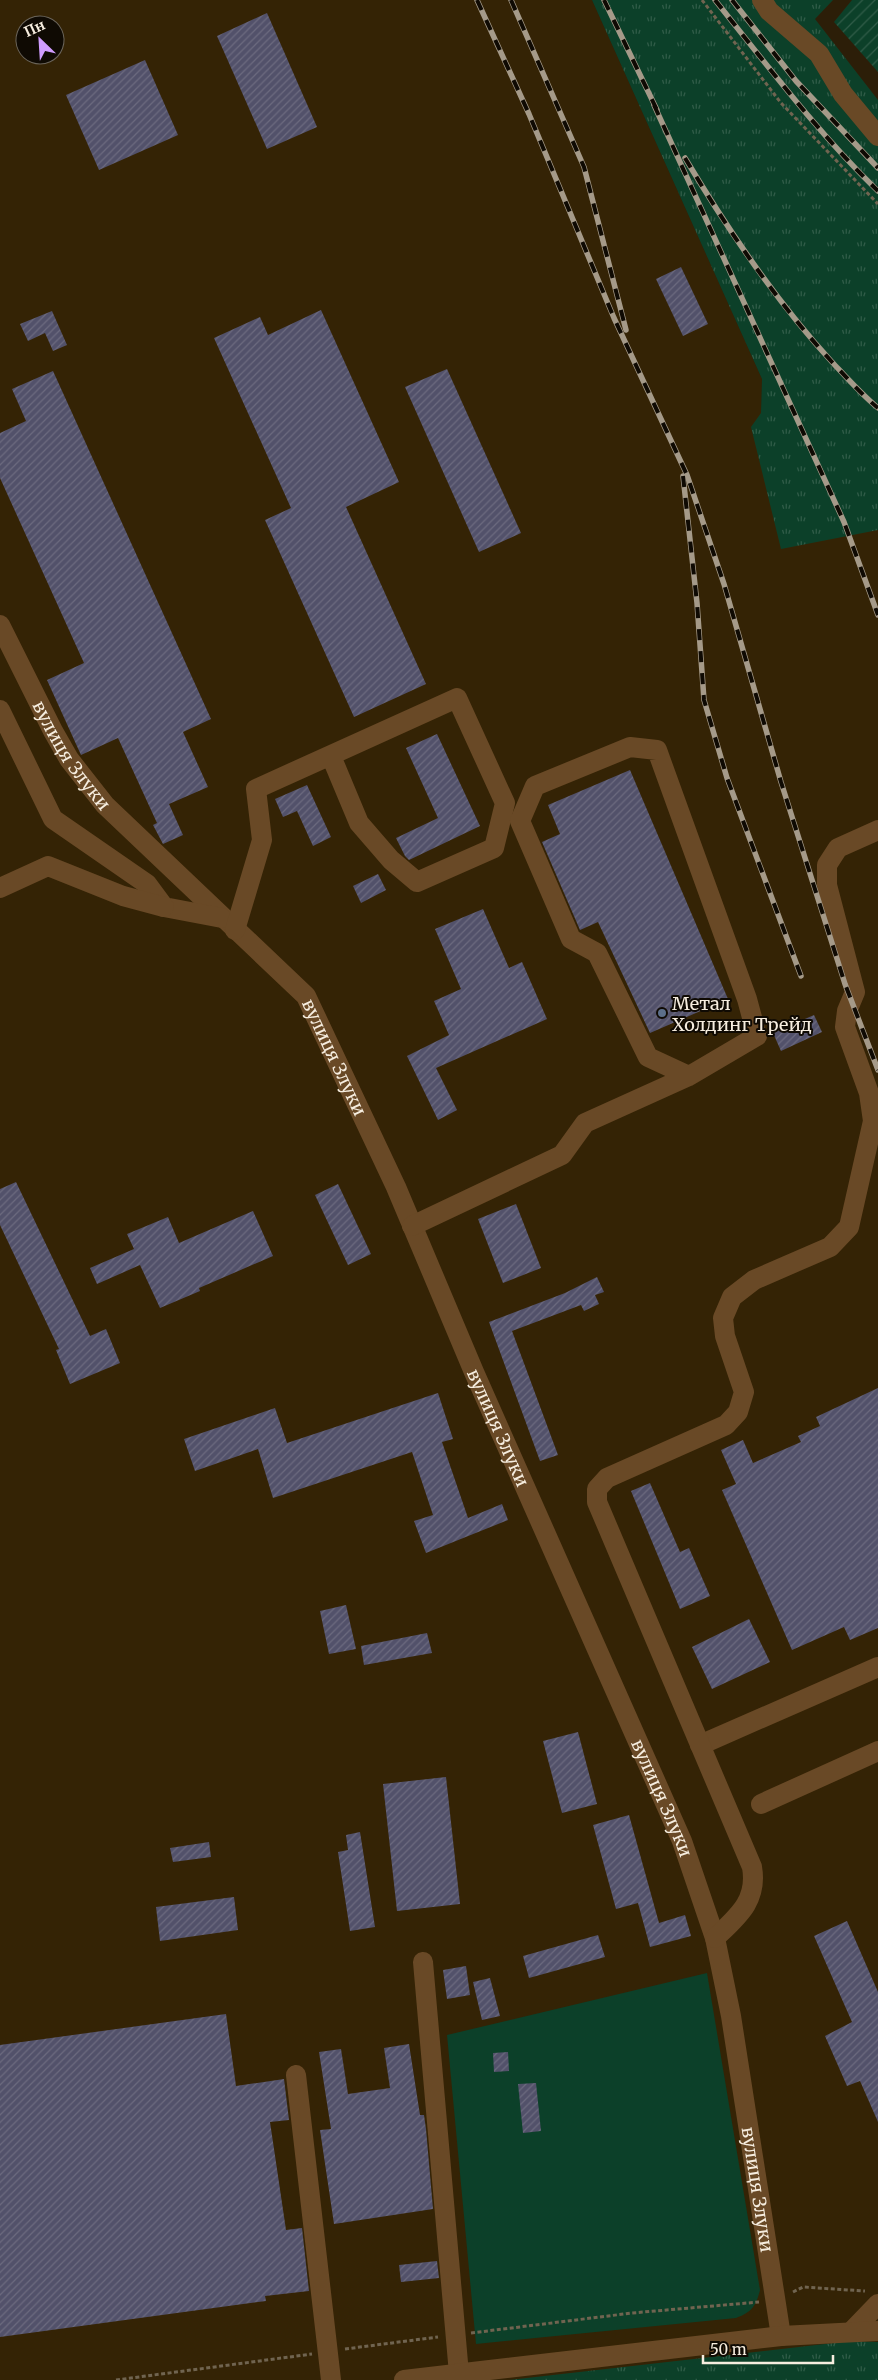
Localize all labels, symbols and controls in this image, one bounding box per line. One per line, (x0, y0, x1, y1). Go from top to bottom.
north arrow (15, 15, 65, 65)
text: Пн (21, 16, 48, 41)
street label: вулиця Злуки (28, 697, 116, 815)
place label: Метал Холдинг Трейд (672, 992, 812, 1036)
street label: вулиця Злуки (297, 995, 372, 1119)
marker: Метал Холдинг Трейд (656, 1007, 668, 1019)
street label: вулиця Злуки (462, 1365, 535, 1490)
street label: вулиця Злуки (627, 1735, 698, 1860)
street label: вулиця Злуки (737, 2125, 779, 2254)
scale bar (703, 2332, 833, 2364)
text: 50 m (710, 2340, 747, 2359)

